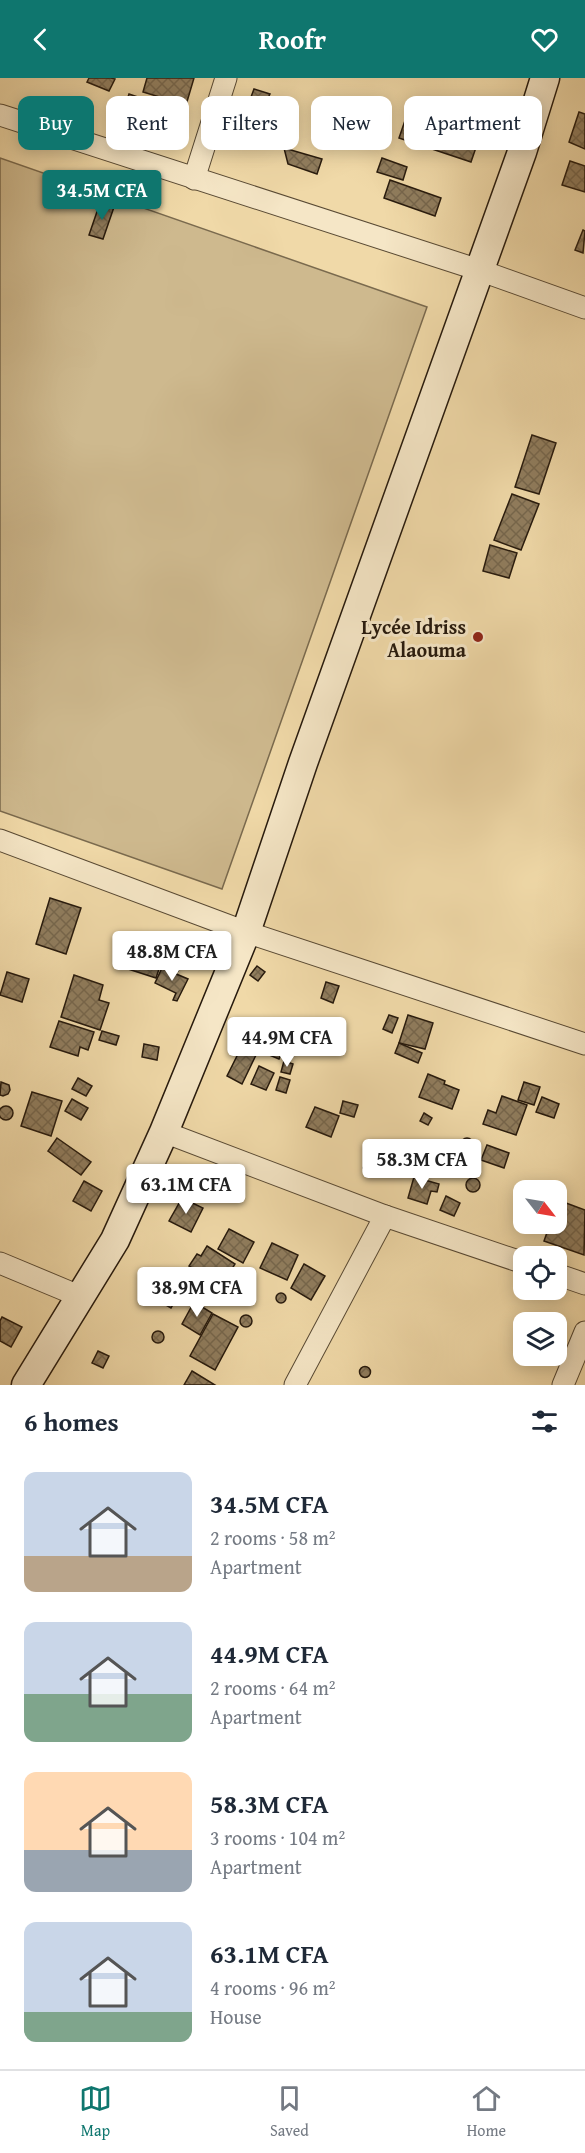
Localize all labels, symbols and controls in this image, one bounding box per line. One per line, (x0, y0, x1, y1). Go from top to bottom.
text: Roofr (259, 19, 326, 59)
icon: back (24, 23, 57, 56)
icon: heart (528, 23, 561, 56)
chip: Buy (18, 96, 94, 150)
chip: Rent (106, 96, 189, 150)
chip: Filters (201, 96, 299, 150)
chip: New (311, 96, 392, 150)
chip: Apartment (404, 96, 542, 150)
pin: 34.5M CFA (33, 170, 171, 221)
text: 34.5M CFA (56, 175, 148, 204)
place label: Lycée Idriss Alaouma (361, 612, 467, 664)
marker: Lycée Idriss Alaouma (471, 630, 485, 644)
pin: 48.8M CFA (103, 931, 241, 982)
text: 48.8M CFA (126, 936, 218, 965)
pin: 44.9M CFA (218, 1017, 356, 1068)
text: 44.9M CFA (241, 1022, 333, 1051)
pin: 58.3M CFA (353, 1139, 491, 1190)
text: 58.3M CFA (376, 1144, 468, 1173)
pin: 63.1M CFA (117, 1164, 255, 1215)
text: 63.1M CFA (140, 1169, 232, 1198)
north arrow (513, 1180, 567, 1234)
map controls (513, 1180, 567, 1366)
button: locate (513, 1246, 567, 1300)
pin: 38.9M CFA (128, 1267, 266, 1318)
text: 38.9M CFA (151, 1272, 243, 1301)
button: layers (513, 1312, 567, 1366)
text: 6 homes (24, 1402, 119, 1441)
icon: filters (528, 1405, 561, 1438)
text: 34.5M CFA (210, 1484, 329, 1523)
icon: home (72, 1496, 144, 1568)
text: 2 rooms · 58 m² (210, 1523, 336, 1552)
text: Apartment (210, 1552, 302, 1581)
text: 44.9M CFA (210, 1634, 329, 1673)
icon: home (72, 1646, 144, 1718)
text: 2 rooms · 64 m² (210, 1673, 336, 1702)
text: Apartment (210, 1702, 302, 1731)
text: 58.3M CFA (210, 1784, 329, 1823)
icon: home (72, 1796, 144, 1868)
text: 3 rooms · 104 m² (210, 1823, 345, 1852)
text: Apartment (210, 1852, 302, 1881)
text: 63.1M CFA (210, 1934, 329, 1973)
icon: home (72, 1946, 144, 2018)
text: 4 rooms · 96 m² (210, 1973, 336, 2002)
text: House (210, 2002, 262, 2031)
tab: Map (79, 2082, 112, 2142)
tab: Saved (270, 2082, 309, 2142)
tab: Home (467, 2082, 506, 2142)

